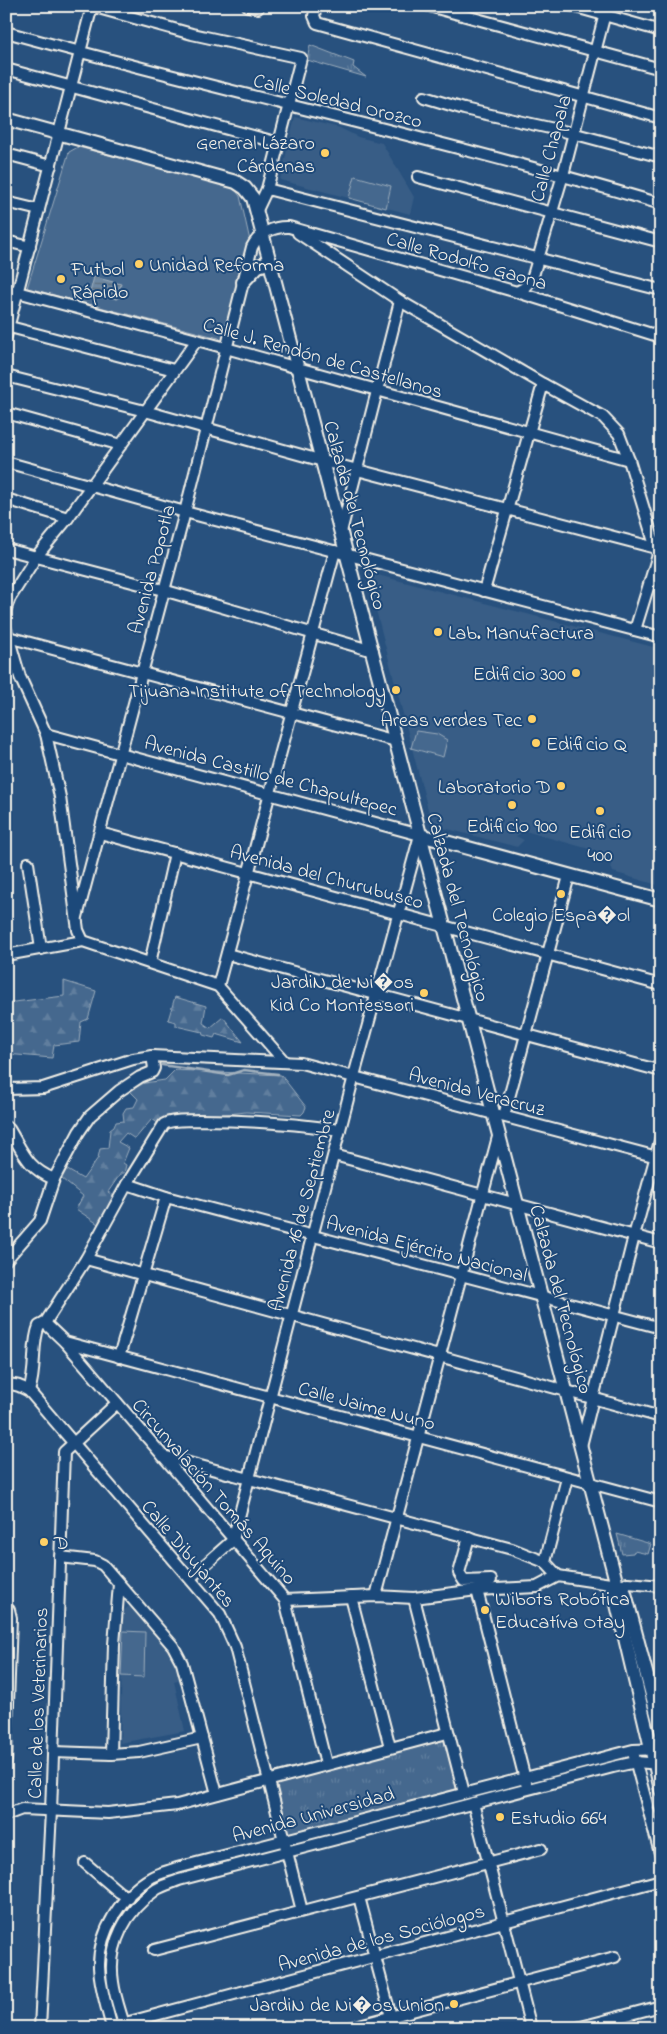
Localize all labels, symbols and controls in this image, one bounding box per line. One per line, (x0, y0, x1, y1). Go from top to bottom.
street label: Calle Soledad Orozco (250, 67, 425, 137)
street label: Calle Chapala (524, 92, 581, 205)
place label: General Lázaro Cárdenas (196, 130, 315, 182)
marker: General Lázaro Cárdenas (319, 147, 331, 159)
street label: Calle Rodolfo Gaona (382, 226, 550, 299)
place label: Unidad Reforma (149, 252, 284, 281)
place label: Futbol Rápido (70, 256, 128, 308)
marker: Unidad Reforma (133, 258, 145, 270)
marker: Futbol Rápido (55, 273, 67, 285)
street label: Calle J. Rendón de Castellanos (199, 311, 446, 408)
street label: Calzada del Tecnológico (313, 418, 393, 614)
street label: Avenida Popotla (122, 502, 185, 638)
place label: Lab. Manufactura (448, 620, 594, 649)
marker: Lab. Manufactura (432, 626, 444, 638)
place label: Edificio 300 (473, 661, 566, 690)
marker: Edificio 300 (570, 667, 582, 679)
place label: Tijuana Institute of Technology (128, 678, 386, 708)
marker: Tijuana Institute of Technology (390, 684, 402, 696)
place label: Areas verdes Tec (380, 707, 522, 736)
marker: Areas verdes Tec (526, 713, 538, 725)
street label: Avenida Castillo de Chapultepec (141, 730, 400, 825)
place label: Edificio Q (546, 731, 628, 760)
marker: Edificio Q (530, 737, 542, 749)
place label: Laboratorio D (438, 774, 551, 803)
marker: Laboratorio D (555, 780, 567, 792)
marker: Edificio 900 (506, 799, 518, 811)
marker: Edificio 400 (594, 805, 606, 817)
street label: Calzada del Tecnológico (416, 810, 496, 1006)
place label: Edificio 900 (466, 813, 558, 842)
place label: Edificio 400 (569, 819, 631, 871)
street label: Avenida del Churubusco (226, 839, 426, 918)
marker: Colegio Espa�ol (555, 888, 567, 900)
place label: Colegio Espa�ol (492, 902, 630, 932)
place label: JardiN de Ni�os Kid Co Montessori (269, 969, 414, 1021)
marker: JardiN de Ni�os Kid Co Montessori (418, 987, 430, 999)
street label: Avenida Veracruz (405, 1061, 548, 1126)
street label: Avenida 16 de Septiembre (262, 1106, 344, 1315)
street label: Calzada del Tecnológico (519, 1202, 599, 1398)
street label: Avenida Ejército Nacional (323, 1210, 530, 1291)
street label: Calle Jaime Nuno (294, 1375, 438, 1440)
street label: Circunvalación Tomás Aquino (124, 1393, 302, 1592)
street label: Calle Dibujantes (133, 1494, 241, 1615)
place label: D (53, 1530, 69, 1559)
marker: D (38, 1536, 50, 1548)
place label: Wibots Robótica Educatíva Otay (495, 1586, 630, 1638)
marker: Wibots Robótica Educatíva Otay (479, 1604, 491, 1616)
street label: Calle de los Veterinarios (22, 1607, 57, 1799)
street label: Avenida Universidad (229, 1781, 398, 1852)
place label: Estudio 664 (510, 1805, 606, 1834)
marker: Estudio 664 (494, 1811, 506, 1823)
street label: Avenida de los Sociólogos (275, 1898, 489, 1982)
place label: JardiN de Ni�os Union (250, 1992, 444, 2021)
marker: JardiN de Ni�os Union (448, 1998, 460, 2010)

